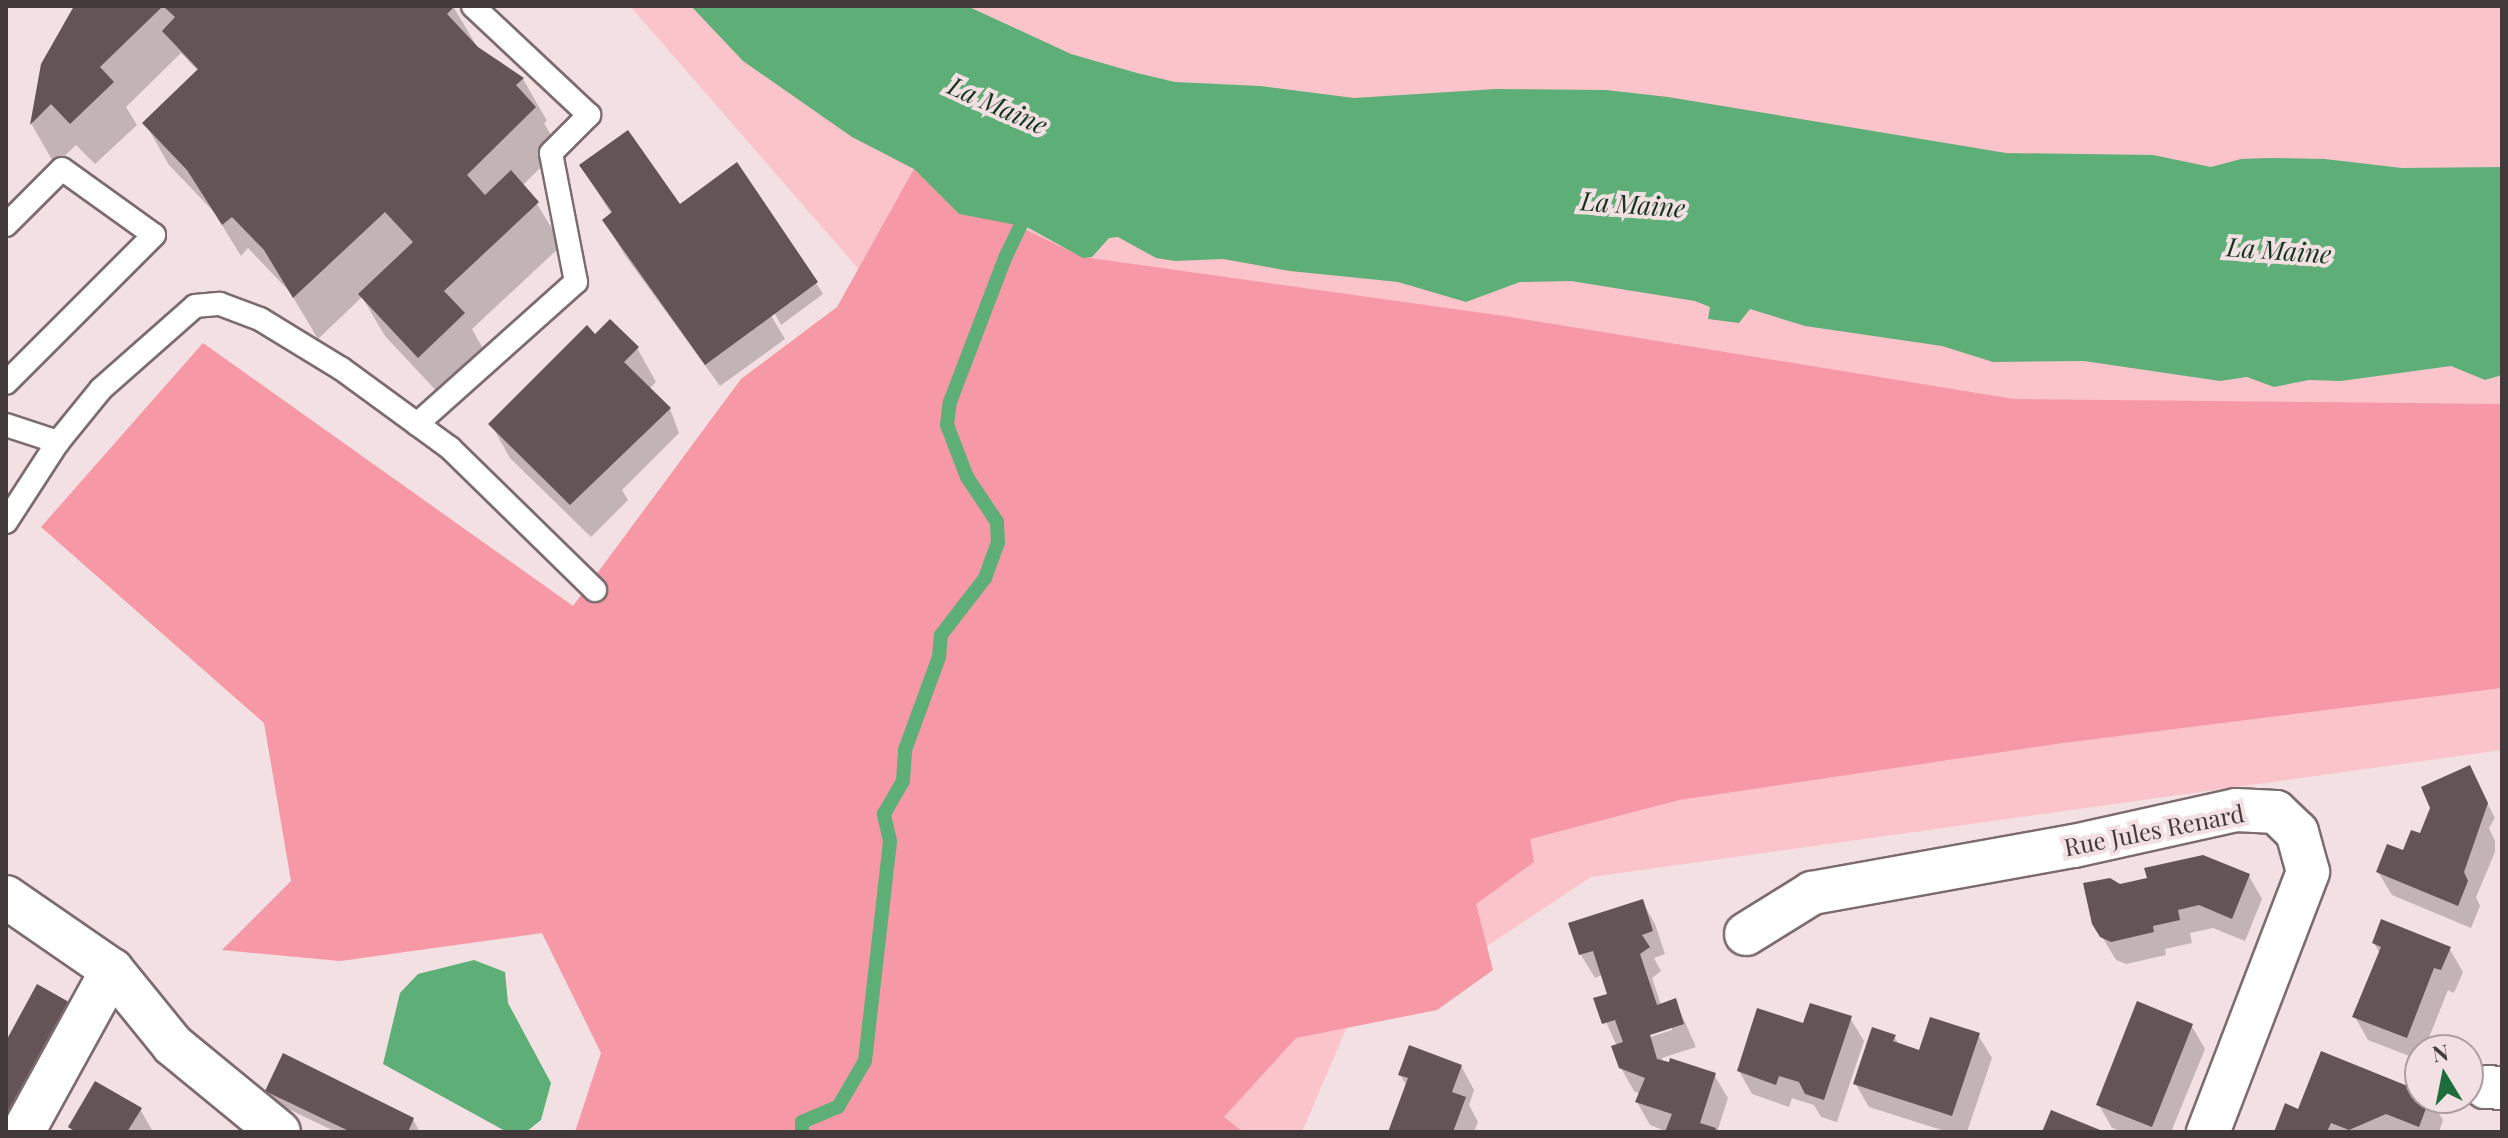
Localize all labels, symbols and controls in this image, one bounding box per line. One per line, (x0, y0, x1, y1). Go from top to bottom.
water label: La Maine (944, 69, 1052, 141)
water label: La Maine (1580, 185, 1686, 223)
water label: La Maine (2226, 231, 2332, 269)
street label: Rue Jules Renard (2062, 798, 2246, 862)
north arrow (2404, 1034, 2484, 1114)
text: N (2430, 1036, 2451, 1068)

